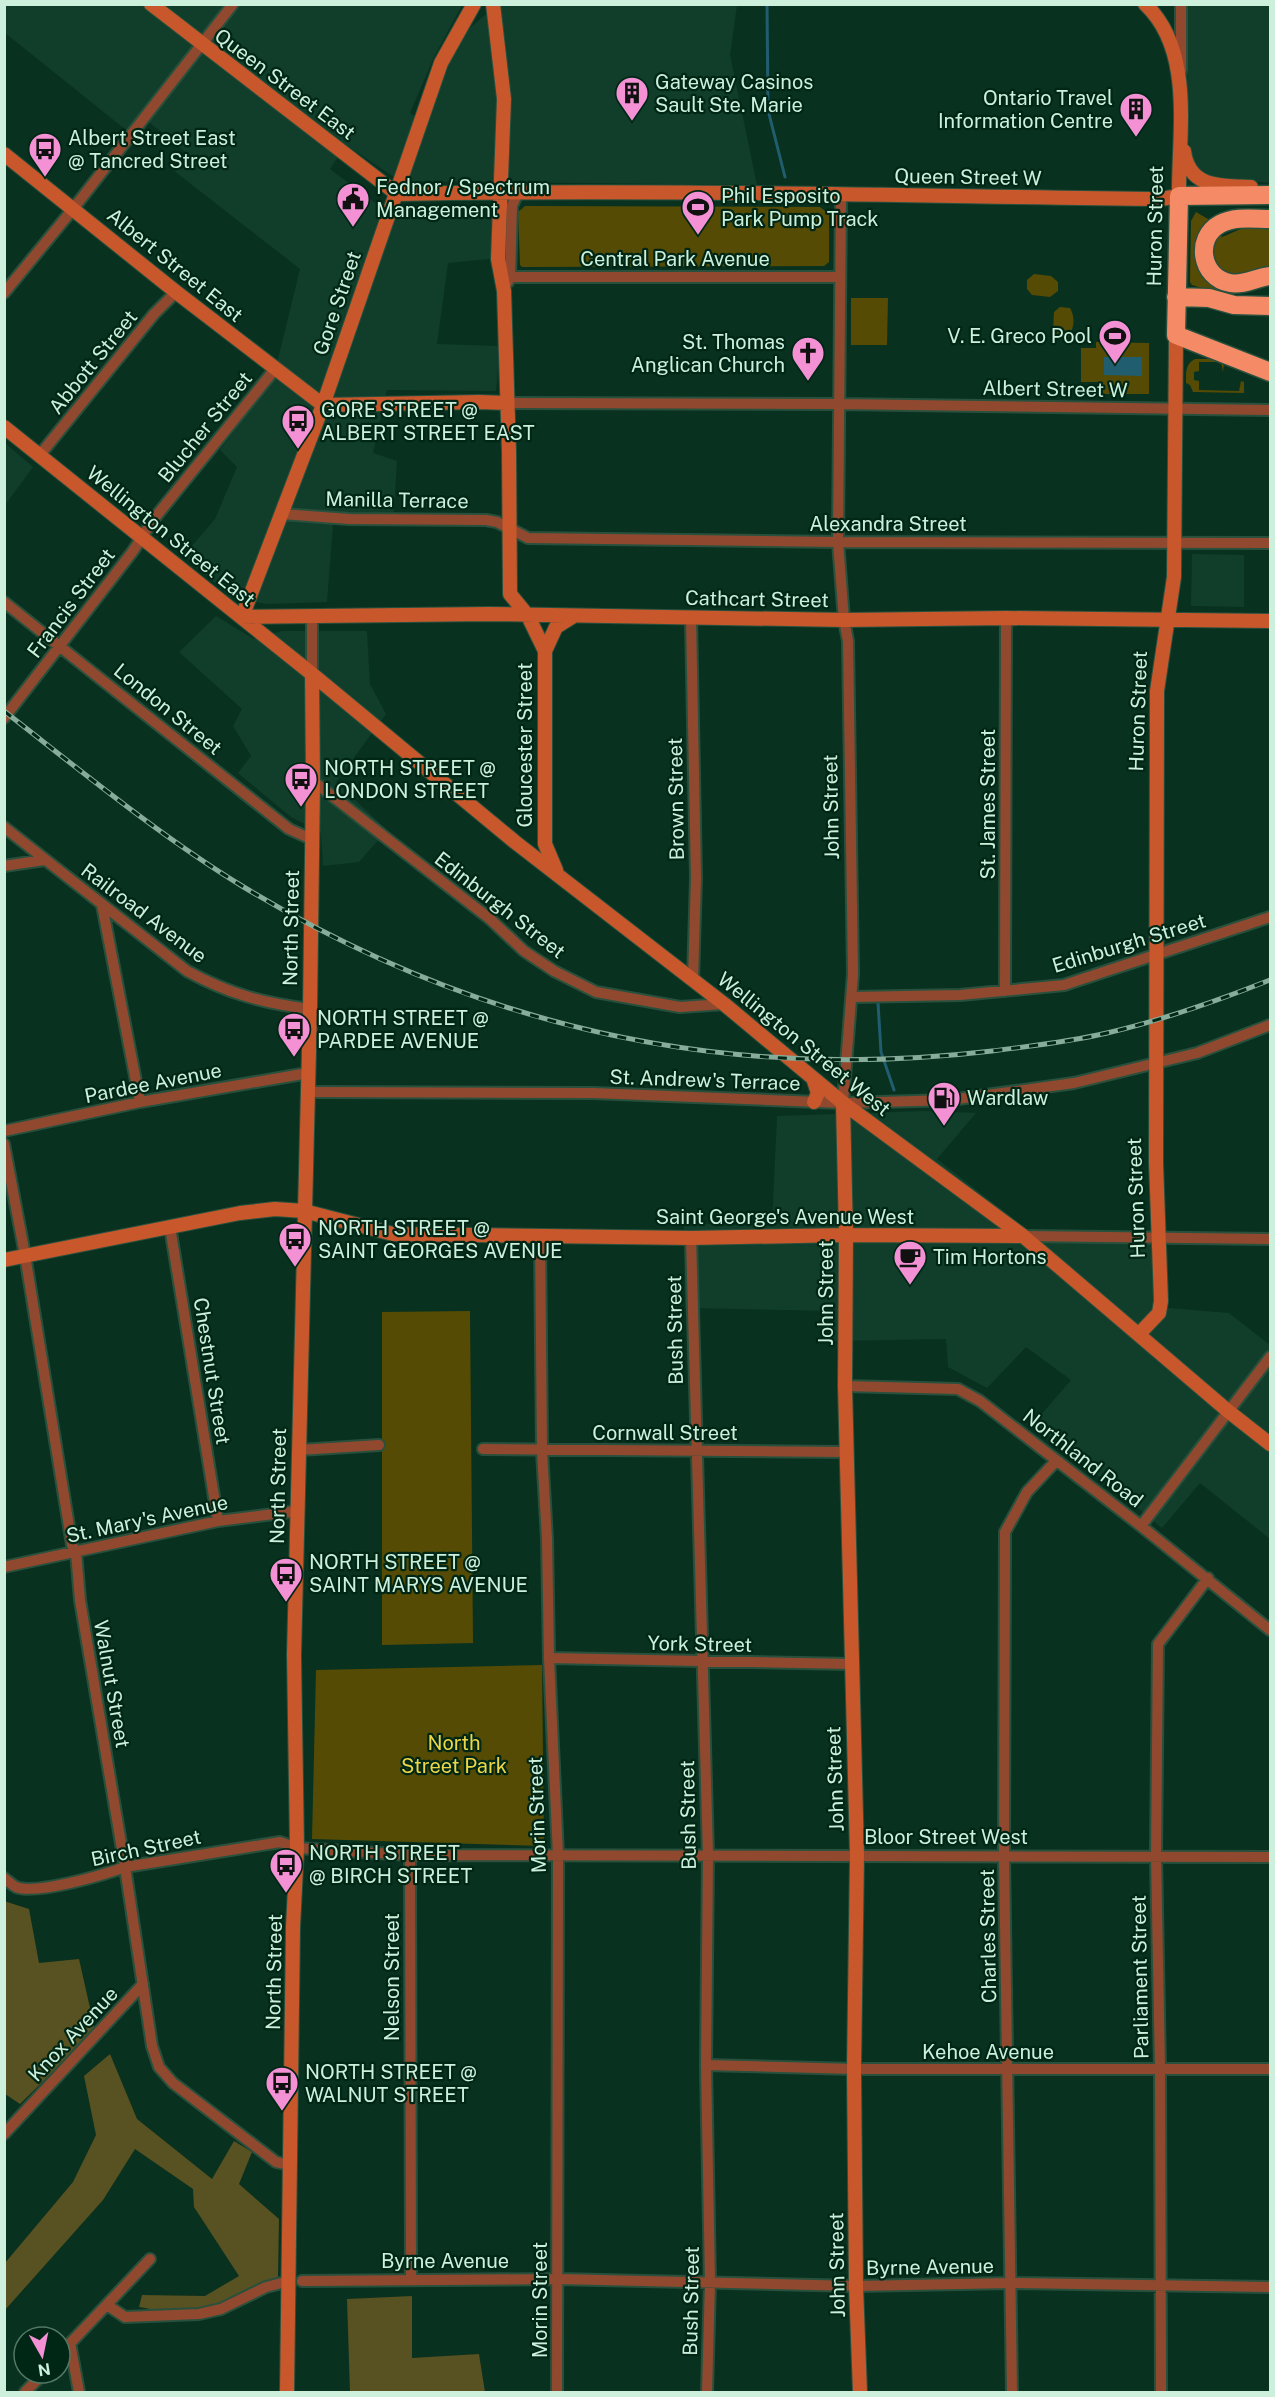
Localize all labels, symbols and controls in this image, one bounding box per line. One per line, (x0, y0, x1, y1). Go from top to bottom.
street label: Queen Street East (210, 23, 360, 145)
place label: Gateway Casinos Sault Ste. Marie (655, 70, 813, 117)
building icon: Gateway Casinos Sault Ste. Marie (614, 75, 650, 122)
place label: Ontario Travel Information Centre (938, 86, 1113, 133)
building icon: Ontario Travel Information Centre (1118, 91, 1154, 138)
place label: Albert Street East @ Tancred Street (68, 126, 236, 173)
bus stop icon: Albert Street East @ Tancred Street (27, 131, 63, 178)
street label: Queen Street W (894, 164, 1042, 190)
street label: Huron Street (1142, 165, 1168, 287)
place label: Fednor / Spectrum Management (376, 175, 550, 222)
public building icon: Fednor / Spectrum Management (335, 181, 371, 228)
place label: Phil Esposito Park Pump Track (721, 184, 879, 231)
sports icon: Phil Esposito Park Pump Track (680, 189, 716, 236)
street label: Albert Street East (102, 203, 248, 327)
street label: Central Park Avenue (580, 247, 770, 271)
street label: Gore Street (308, 248, 366, 358)
street label: Abbott Street (44, 305, 142, 419)
sports icon: V. E. Greco Pool (1097, 318, 1133, 365)
place label: V. E. Greco Pool (947, 324, 1092, 348)
place label: St. Thomas Anglican Church (631, 330, 785, 377)
church icon: St. Thomas Anglican Church (790, 335, 826, 382)
street label: Blucher Street (153, 367, 257, 487)
street label: Albert Street W (982, 376, 1128, 402)
place label: GORE STREET @ ALBERT STREET EAST (321, 398, 535, 445)
bus stop icon: GORE STREET @ ALBERT STREET EAST (280, 403, 316, 450)
street label: Wellington Street East (82, 461, 260, 611)
street label: Manilla Terrace (325, 487, 469, 513)
street label: Alexandra Street (809, 512, 967, 536)
street label: Francis Street (22, 543, 120, 663)
street label: Cathcart Street (685, 586, 829, 612)
street label: Huron Street (1124, 650, 1152, 772)
street label: London Street (109, 658, 227, 760)
street label: Gloucester Street (513, 662, 537, 828)
street label: St. James Street (976, 729, 1000, 879)
street label: Brown Street (663, 737, 689, 861)
street label: John Street (818, 754, 844, 860)
place label: NORTH STREET @ LONDON STREET (324, 756, 496, 803)
bus stop icon: NORTH STREET @ LONDON STREET (283, 761, 319, 808)
street label: Edinburgh Street (430, 846, 570, 964)
street label: Railroad Avenue (77, 858, 211, 968)
street label: North Street (278, 870, 304, 986)
street label: Edinburgh Street (1049, 908, 1209, 978)
street label: Wellington Street West (713, 967, 895, 1121)
place label: NORTH STREET @ PARDEE AVENUE (317, 1006, 489, 1053)
bus stop icon: NORTH STREET @ PARDEE AVENUE (276, 1011, 312, 1058)
street label: Pardee Avenue (82, 1058, 224, 1108)
street label: St. Andrew's Terrace (609, 1065, 801, 1095)
fuel station icon: Wardlaw (926, 1080, 962, 1127)
place label: Wardlaw (967, 1086, 1049, 1110)
street label: Huron Street (1122, 1137, 1150, 1259)
street label: Saint George's Avenue West (656, 1205, 914, 1229)
place label: NORTH STREET @ SAINT GEORGES AVENUE (318, 1216, 563, 1263)
bus stop icon: NORTH STREET @ SAINT GEORGES AVENUE (277, 1221, 313, 1268)
cafe icon: Tim Hortons (892, 1239, 928, 1286)
street label: John Street (814, 1240, 838, 1346)
place label: Tim Hortons (933, 1245, 1047, 1269)
street label: Bush Street (662, 1275, 688, 1385)
street label: Chestnut Street (189, 1296, 235, 1446)
street label: Northland Road (1018, 1404, 1148, 1512)
street label: Cornwall Street (592, 1421, 738, 1445)
street label: North Street (265, 1428, 291, 1544)
street label: St. Mary's Avenue (64, 1490, 230, 1548)
place label: NORTH STREET @ SAINT MARYS AVENUE (309, 1550, 528, 1597)
bus stop icon: NORTH STREET @ SAINT MARYS AVENUE (268, 1556, 304, 1603)
street label: Walnut Street (89, 1618, 135, 1750)
street label: York Street (648, 1631, 752, 1657)
street label: John Street (821, 1726, 849, 1832)
park label: North Street Park (401, 1731, 507, 1778)
street label: Morin Street (523, 1756, 551, 1874)
street label: Bush Street (675, 1760, 701, 1870)
street label: Birch Street (89, 1825, 203, 1871)
street label: Bloor Street West (864, 1825, 1028, 1849)
place label: NORTH STREET @ BIRCH STREET (309, 1841, 473, 1888)
bus stop icon: NORTH STREET @ BIRCH STREET (268, 1847, 304, 1894)
street label: Charles Street (975, 1869, 1001, 2003)
street label: Parliament Street (1127, 1895, 1153, 2059)
street label: Nelson Street (380, 1913, 404, 2041)
street label: North Street (261, 1914, 287, 2030)
street label: Knox Avenue (23, 1982, 123, 2086)
street label: Kehoe Avenue (922, 2040, 1054, 2064)
place label: NORTH STREET @ WALNUT STREET (305, 2060, 477, 2107)
bus stop icon: NORTH STREET @ WALNUT STREET (264, 2065, 300, 2112)
street label: John Street (824, 2212, 850, 2318)
street label: Morin Street (528, 2242, 552, 2358)
street label: Bush Street (678, 2246, 704, 2356)
street label: Byrne Avenue (381, 2249, 509, 2273)
street label: Byrne Avenue (866, 2254, 994, 2280)
north arrow (12, 2325, 72, 2385)
text: N (37, 2359, 52, 2380)

